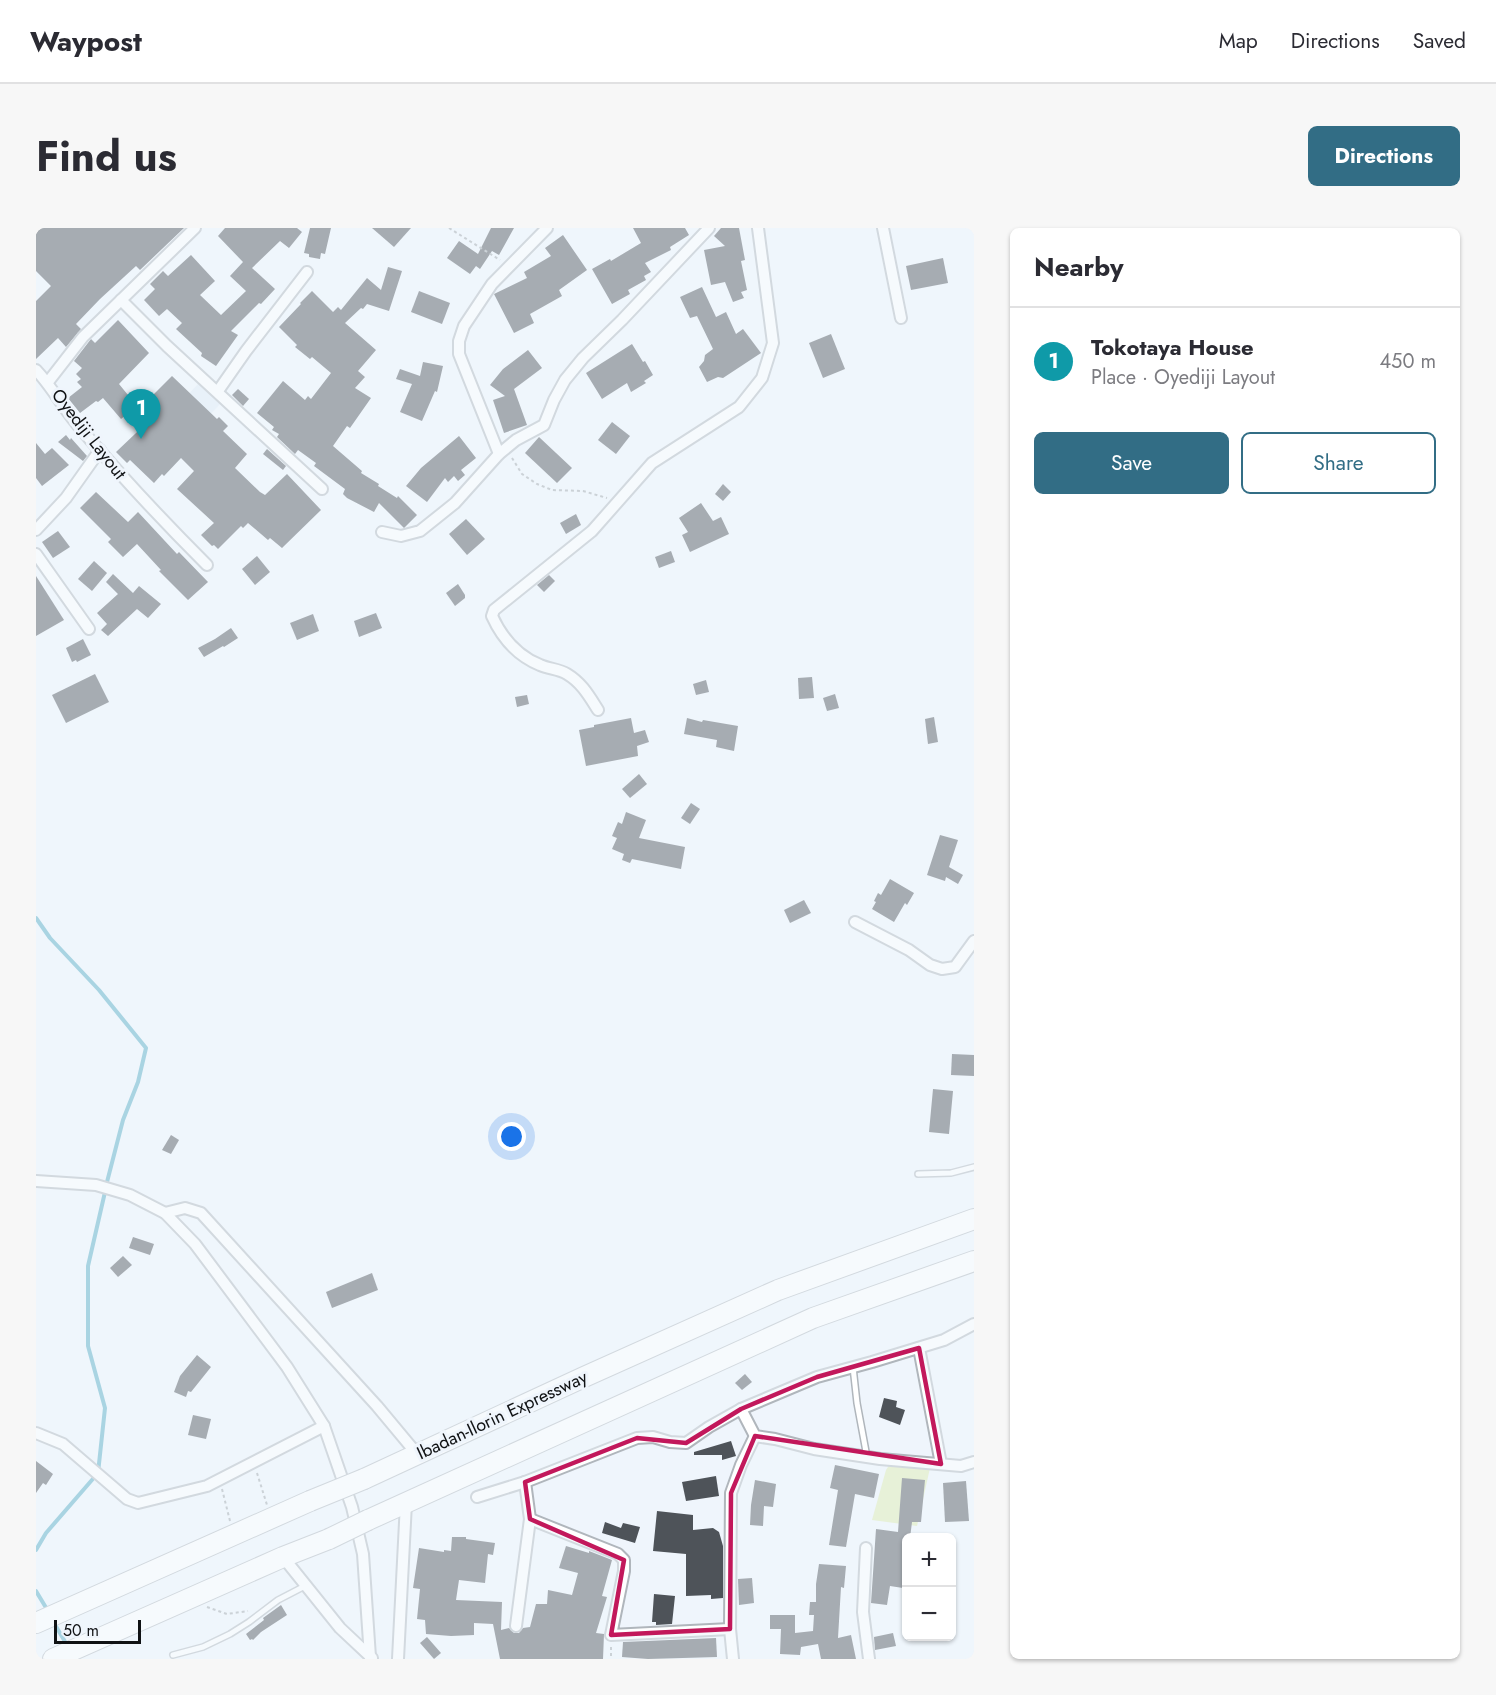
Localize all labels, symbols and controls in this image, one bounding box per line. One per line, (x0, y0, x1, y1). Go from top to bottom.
text: Waypost (30, 21, 142, 62)
text: Map (1219, 26, 1258, 56)
text: Directions (1291, 26, 1380, 56)
text: Saved (1413, 26, 1466, 56)
text: Find us (36, 126, 177, 187)
button: Directions (1308, 126, 1460, 186)
text: Nearby (1034, 248, 1123, 286)
text: Tokotaya House (1091, 331, 1254, 363)
text: 1 (1048, 347, 1059, 376)
text: 450 m (1379, 347, 1436, 376)
text: Place · Oyediji Layout (1091, 363, 1275, 392)
street label: Oyediji Layout (45, 383, 133, 485)
pin: 1 (122, 390, 160, 439)
button: Save (1034, 432, 1229, 494)
button: Share (1241, 432, 1436, 494)
your location (497, 1122, 526, 1151)
street label: Ibadan-Ilorin Expressway (412, 1364, 592, 1466)
map controls (902, 1533, 956, 1641)
button: + (902, 1533, 956, 1587)
button: − (902, 1587, 956, 1641)
scale bar (54, 1617, 141, 1644)
text: 50 m (63, 1619, 99, 1642)

